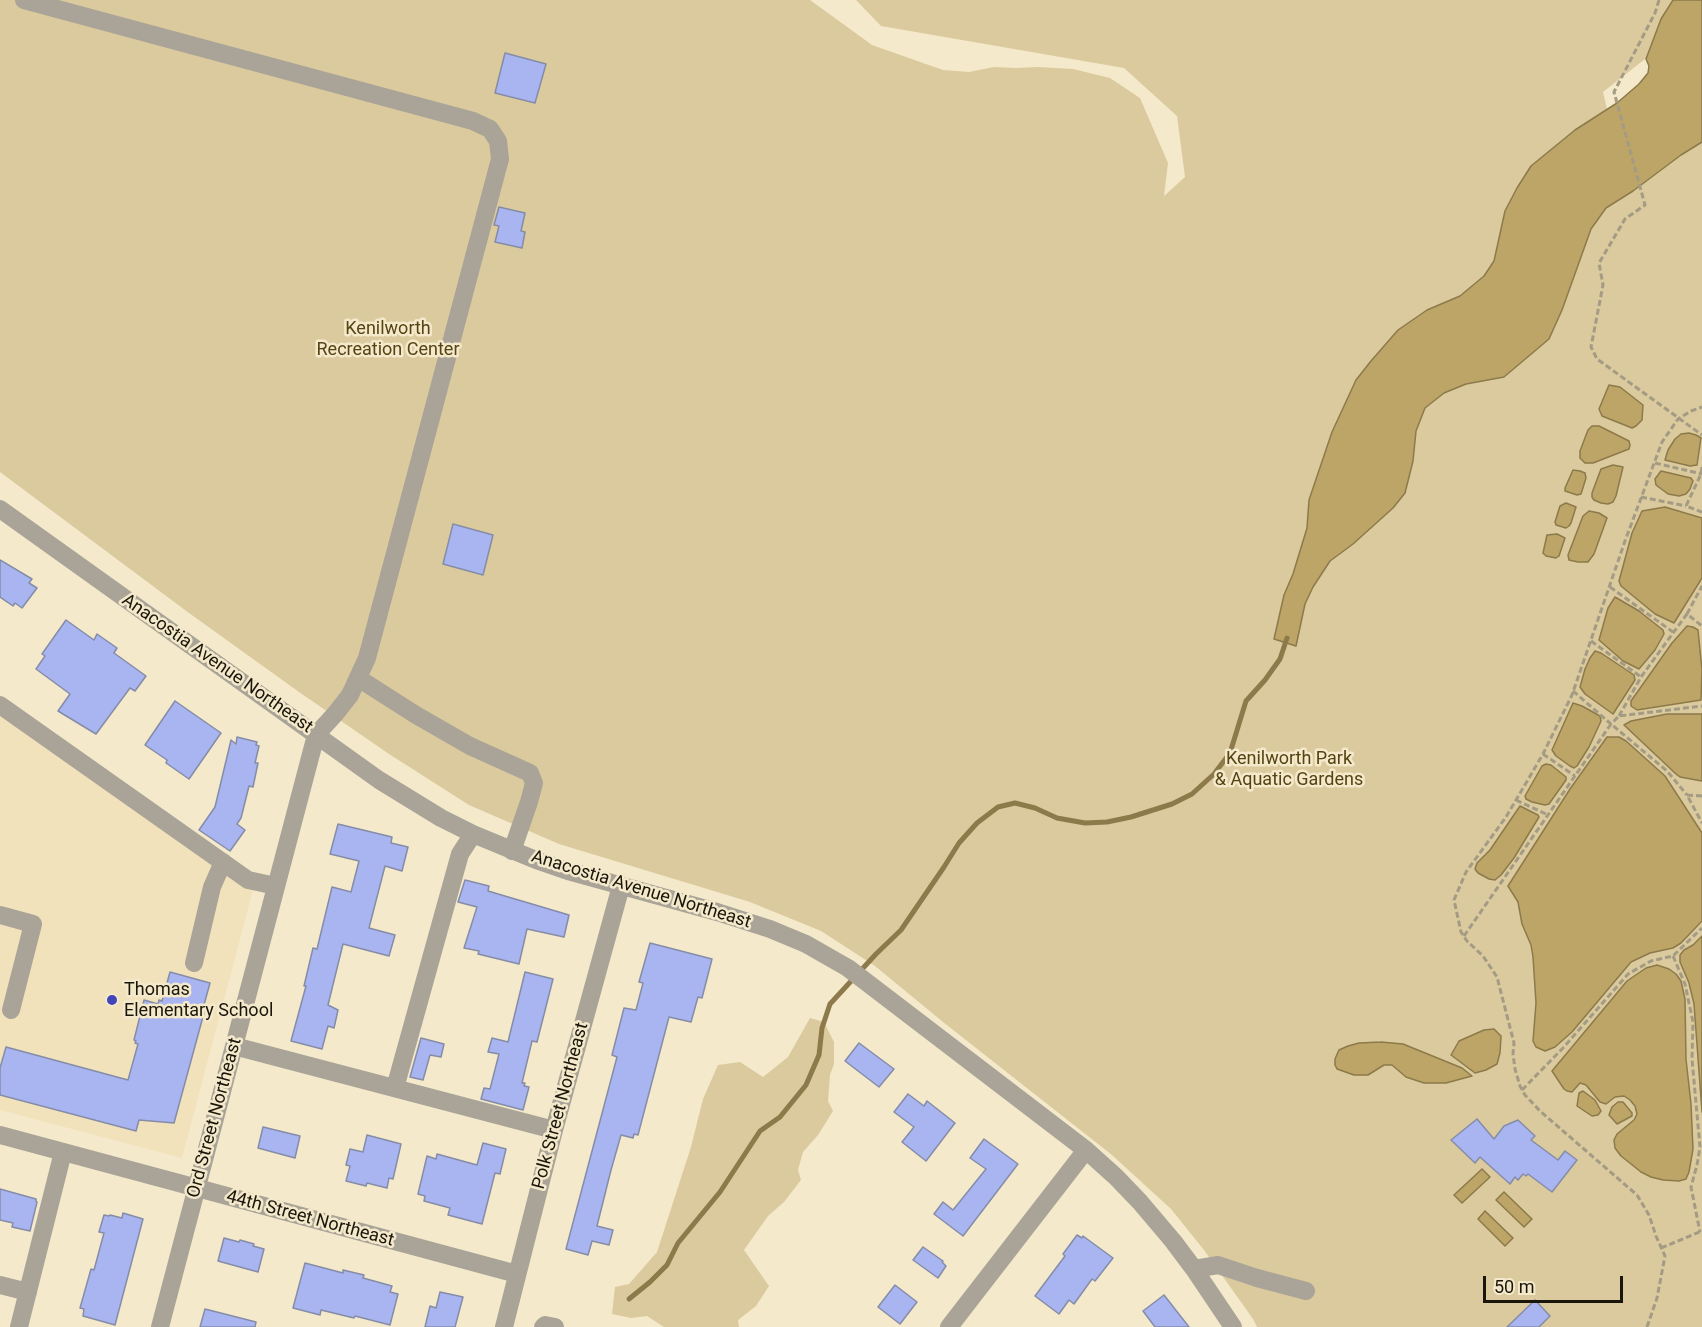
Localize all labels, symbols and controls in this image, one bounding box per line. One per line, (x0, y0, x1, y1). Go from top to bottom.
park label: Kenilworth Recreation Center (317, 318, 459, 360)
street label: Anacostia Avenue Northeast (117, 590, 317, 738)
park label: Kenilworth Park & Aquatic Gardens (1215, 748, 1363, 790)
street label: Anacostia Avenue Northeast (529, 846, 753, 934)
place label: Thomas Elementary School (124, 979, 273, 1022)
marker: Thomas Elementary School (105, 993, 119, 1007)
street label: Polk Street Northeast (528, 1020, 594, 1192)
street label: Ord Street Northeast (183, 1036, 247, 1200)
street label: 44th Street Northeast (224, 1186, 396, 1252)
scale bar (1486, 1264, 1626, 1302)
text: 50 m (1494, 1276, 1534, 1297)

